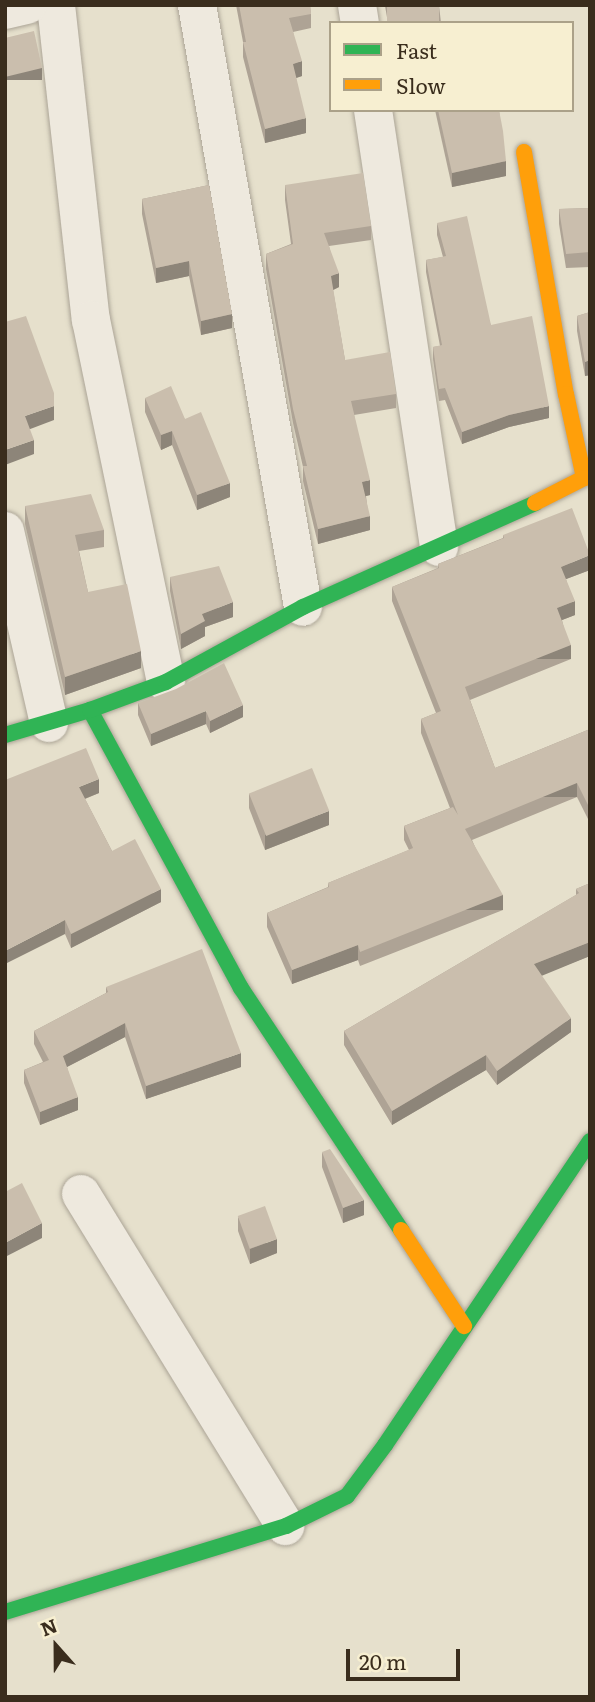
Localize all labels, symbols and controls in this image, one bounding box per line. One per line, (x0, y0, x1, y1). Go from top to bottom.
legend (329, 21, 574, 112)
text: Fast (396, 34, 437, 65)
text: Slow (396, 69, 446, 100)
text: N (36, 1610, 61, 1642)
north arrow (21, 1611, 91, 1681)
scale bar (350, 1636, 464, 1680)
text: 20 m (359, 1645, 406, 1676)

